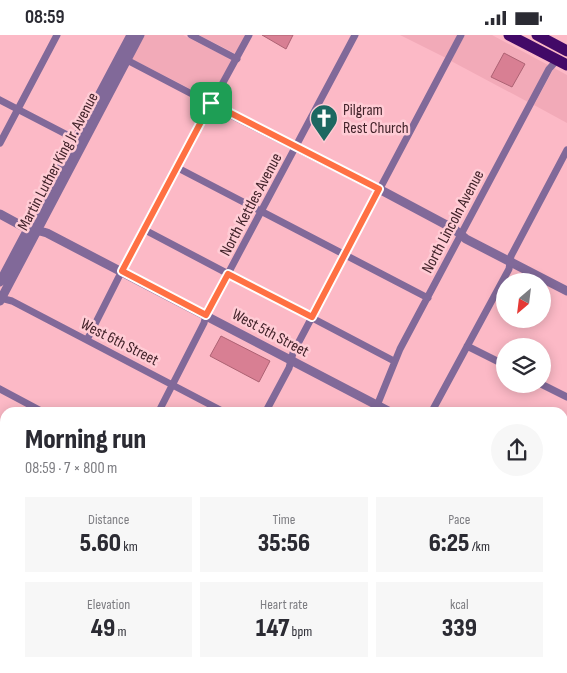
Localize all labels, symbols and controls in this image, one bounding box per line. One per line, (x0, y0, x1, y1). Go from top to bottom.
text: 08:59 (25, 6, 65, 29)
pin (190, 82, 232, 124)
icon: arrive (197, 89, 225, 117)
street label: Martin Luther King Jr. Avenue (14, 90, 103, 234)
place label: Pilgram Rest Church (343, 101, 409, 138)
church icon: Pilgram Rest Church (309, 103, 339, 142)
street label: North Kettles Avenue (216, 150, 286, 259)
street label: North Lincoln Avenue (418, 167, 488, 277)
north arrow (496, 273, 551, 327)
map controls (496, 273, 551, 393)
street label: West 5th Street (229, 305, 312, 362)
street label: West 6th Street (77, 315, 162, 370)
button: layers (496, 338, 551, 393)
text: Morning run (25, 423, 146, 456)
button: share (491, 424, 543, 476)
text: 08:59 · 7 × 800 m (25, 459, 117, 478)
text: Distance (88, 511, 129, 528)
text: Time (273, 511, 295, 528)
text: Pace (448, 511, 470, 528)
text: 5.60 (80, 528, 121, 559)
text: 35:56 (258, 528, 310, 559)
text: 6:25 (429, 528, 469, 559)
text: km (121, 538, 138, 555)
text: /km (469, 538, 490, 555)
text: Elevation (87, 596, 130, 613)
text: Heart rate (260, 596, 308, 613)
text: kcal (450, 596, 469, 613)
text: 49 (91, 613, 115, 644)
text: 147 (256, 613, 289, 644)
text: 339 (442, 613, 477, 644)
text: m (115, 623, 126, 640)
text: bpm (289, 623, 312, 640)

